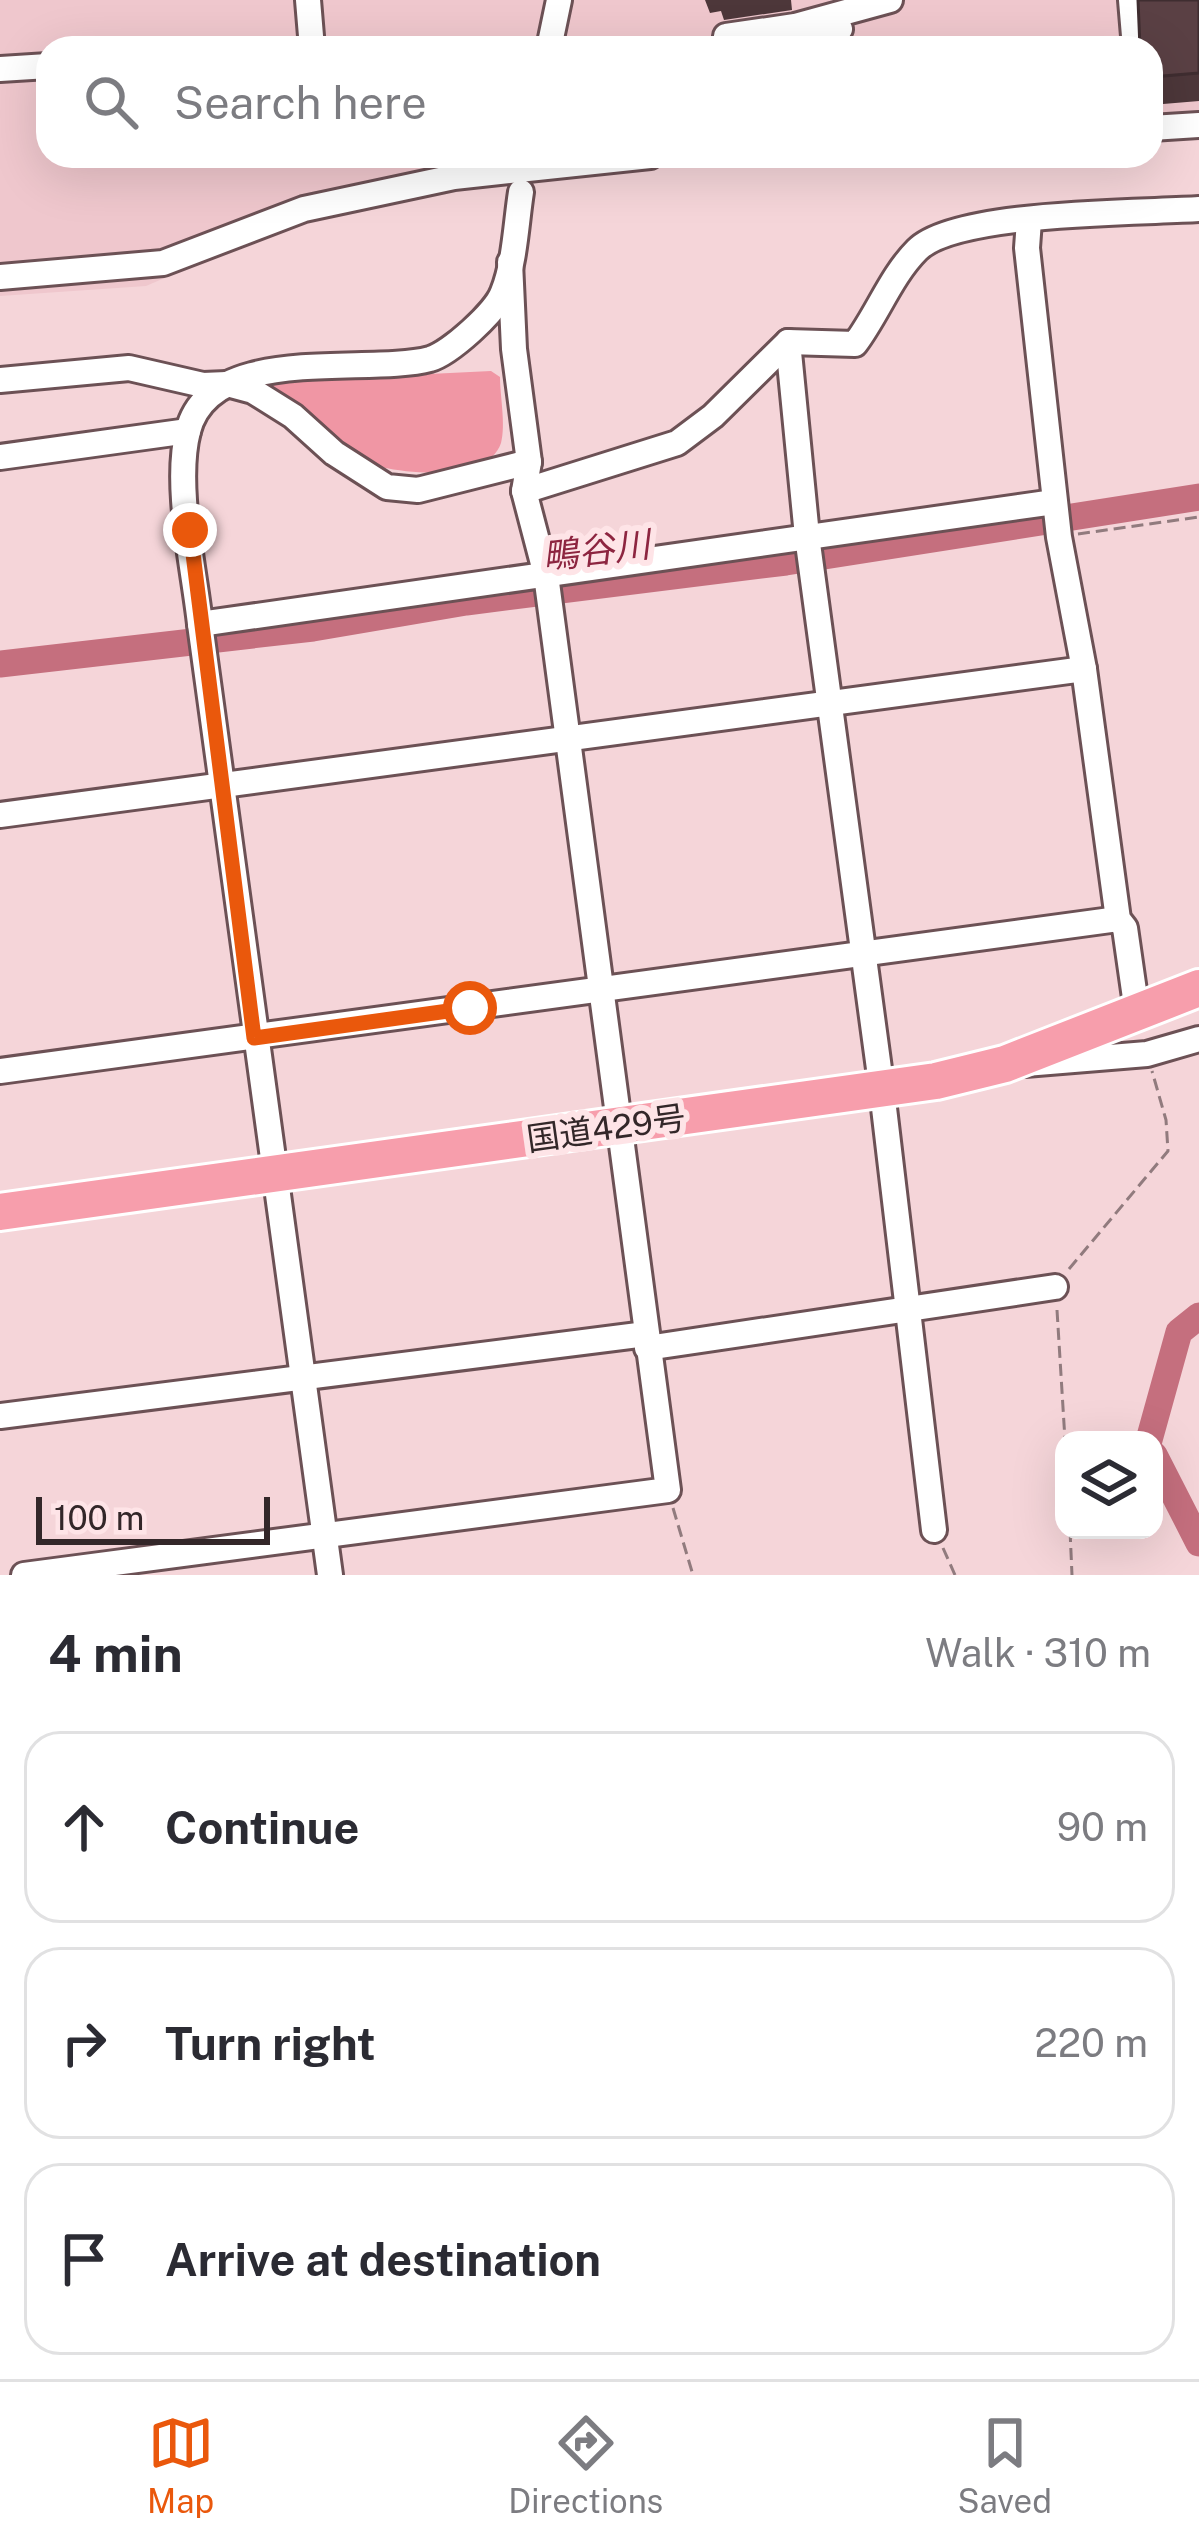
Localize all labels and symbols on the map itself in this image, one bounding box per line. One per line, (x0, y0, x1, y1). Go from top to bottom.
route end (163, 503, 217, 557)
water label: 鴫谷川 (540, 522, 656, 577)
route start (443, 981, 497, 1035)
street label: 国道429号 (524, 1098, 688, 1158)
scale bar (36, 1491, 270, 1544)

